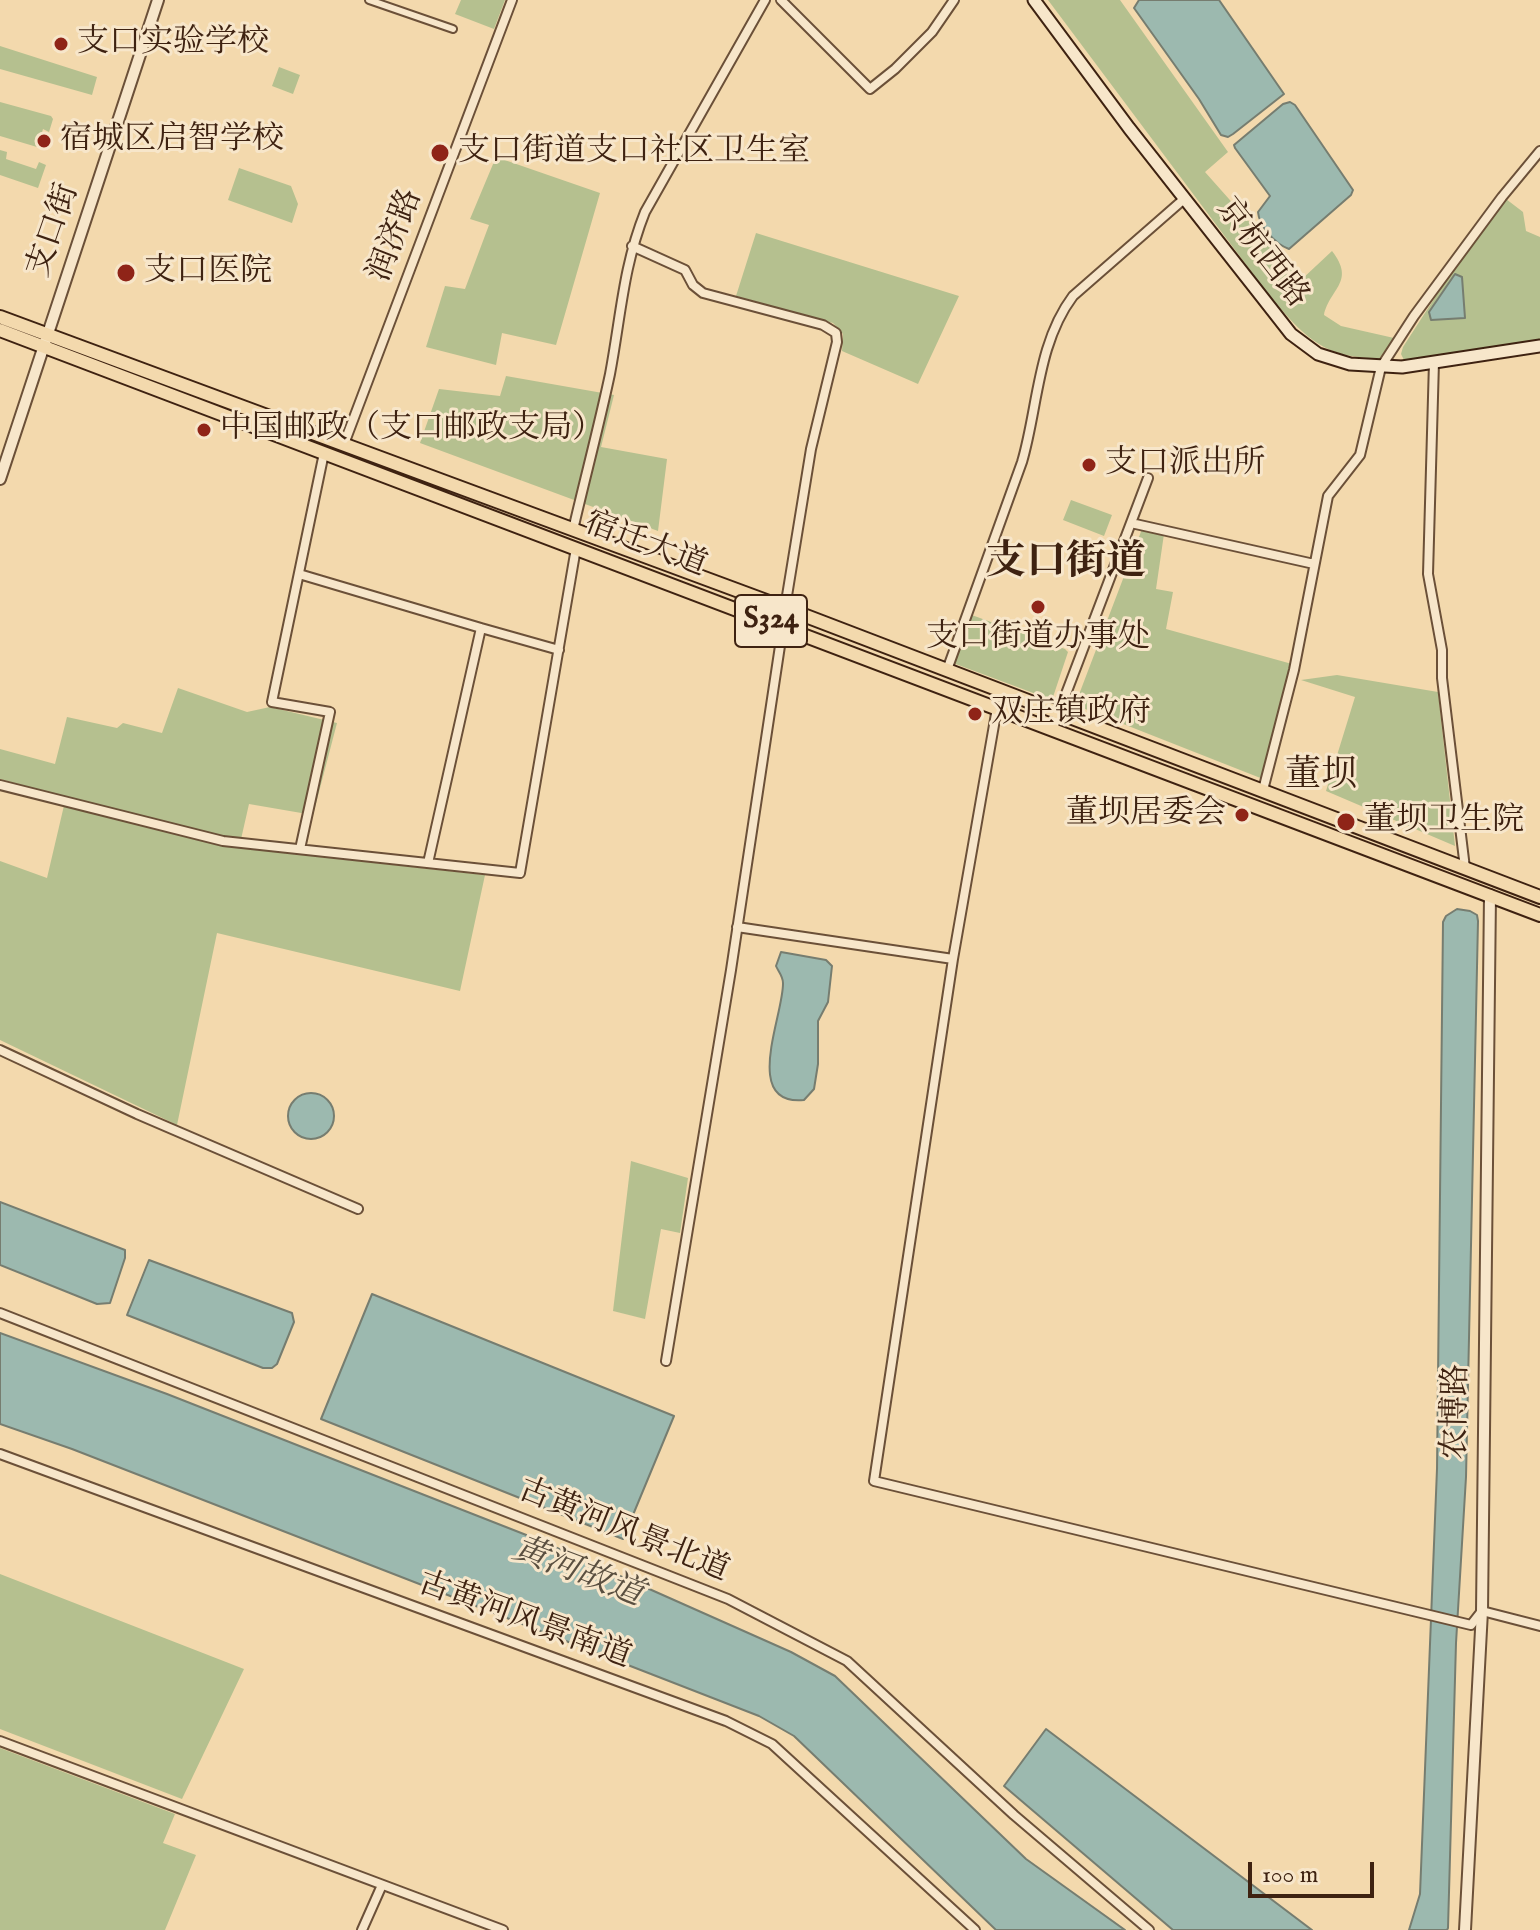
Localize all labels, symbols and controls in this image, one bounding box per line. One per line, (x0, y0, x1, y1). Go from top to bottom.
place label: 支口实验学校 (77, 25, 269, 63)
marker: 支口实验学校 (52, 35, 70, 53)
place label: 宿城区启智学校 (60, 122, 284, 160)
marker: 宿城区启智学校 (35, 132, 53, 150)
place label: 支口街道支口社区卫生室 (458, 134, 810, 172)
marker: 支口街道支口社区卫生室 (429, 142, 451, 164)
street label: 支口街 (21, 179, 89, 283)
street label: 润济路 (362, 184, 432, 288)
street label: 京杭西路 (1206, 192, 1316, 316)
place label: 支口医院 (144, 254, 272, 292)
marker: 支口医院 (115, 262, 137, 284)
place label: 中国邮政（支口邮政支局） (220, 411, 604, 449)
marker: 中国邮政（支口邮政支局） (195, 421, 213, 439)
place label: 支口派出所 (1105, 446, 1265, 484)
marker: 支口派出所 (1080, 456, 1098, 474)
street label: 宿迁大道 (578, 505, 712, 587)
district label: 支口街道 (986, 541, 1146, 589)
road number: S324 (735, 595, 807, 647)
marker: 支口街道办事处 (1029, 598, 1047, 616)
place label: 支口街道办事处 (926, 620, 1150, 658)
place label: 双庄镇政府 (991, 695, 1151, 733)
marker: 双庄镇政府 (966, 705, 984, 723)
district label: 董坝 (1285, 756, 1357, 800)
place label: 董坝居委会 (1066, 796, 1226, 834)
place label: 董坝卫生院 (1364, 803, 1524, 841)
marker: 董坝居委会 (1233, 806, 1251, 824)
marker: 董坝卫生院 (1335, 811, 1357, 833)
street label: 农博路 (1438, 1364, 1478, 1460)
street label: 古黄河风景北道 (512, 1472, 734, 1592)
water label: 黄河故道 (506, 1531, 648, 1617)
street label: 古黄河风景南道 (412, 1566, 636, 1678)
scale bar (1252, 1846, 1378, 1896)
text: 100 m (1262, 1860, 1318, 1891)

